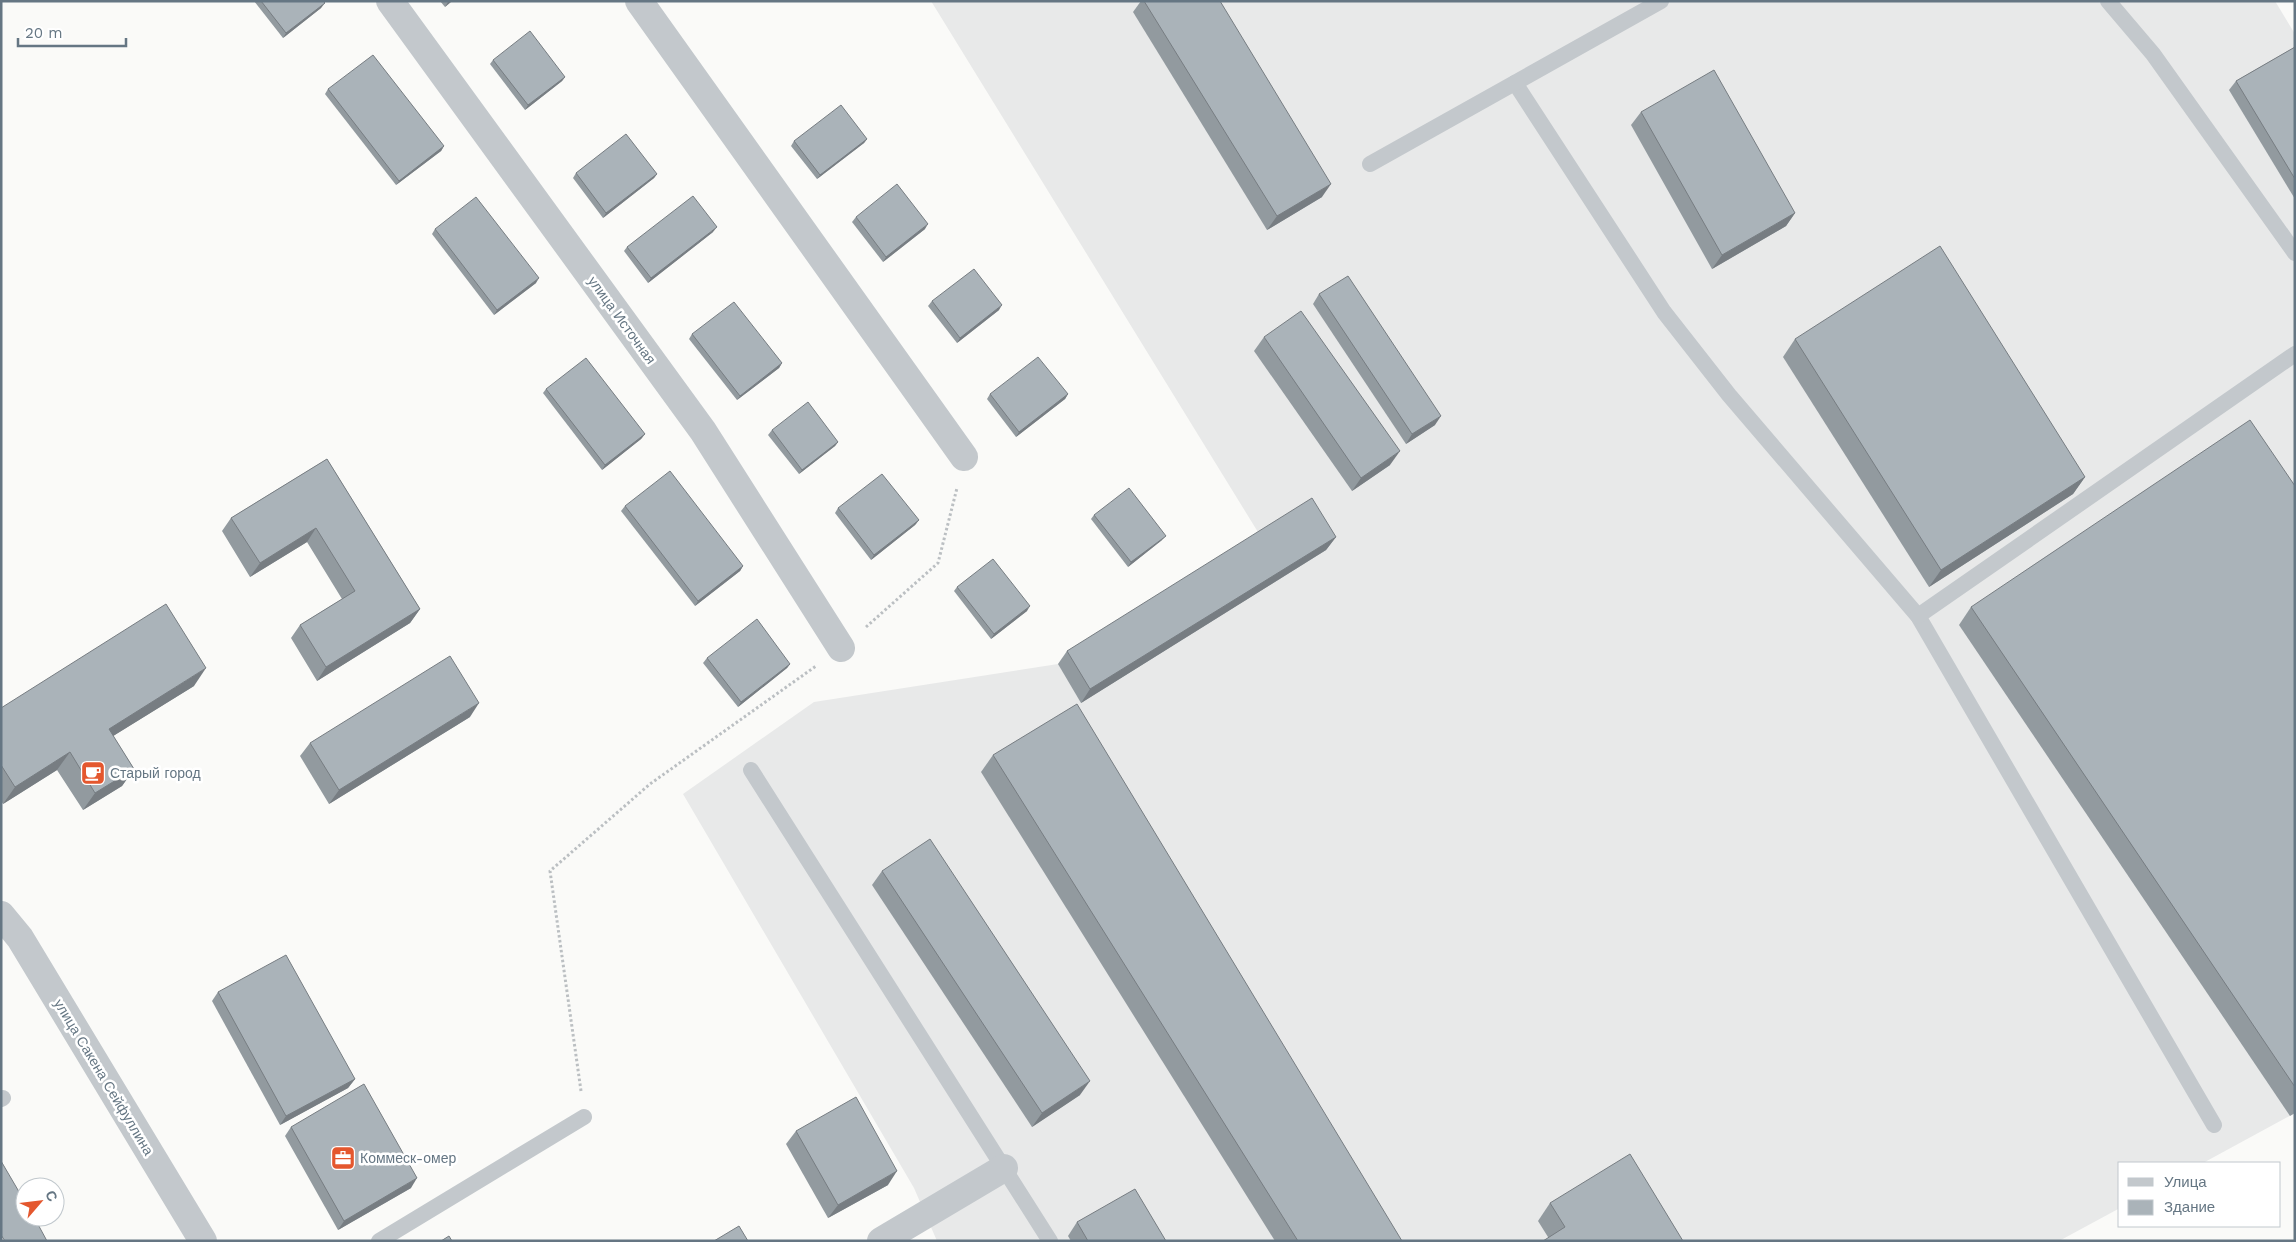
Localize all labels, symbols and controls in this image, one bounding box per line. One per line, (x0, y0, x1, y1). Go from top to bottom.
scale bar (18, 15, 125, 47)
text: 20 m (25, 24, 63, 42)
street label: улица Источная (585, 273, 659, 367)
cafe icon: Старый город (80, 760, 106, 786)
place label: Старый город (110, 765, 201, 781)
street label: улица Сакена Сейфуллина (51, 996, 157, 1158)
office icon: Коммеск-омер (330, 1145, 356, 1171)
place label: Коммеск-омер (360, 1150, 456, 1166)
legend (2118, 1162, 2281, 1227)
text: Улица (2164, 1173, 2207, 1191)
north arrow (15, 1177, 65, 1227)
text: С (42, 1188, 61, 1204)
text: Здание (2164, 1198, 2215, 1216)

